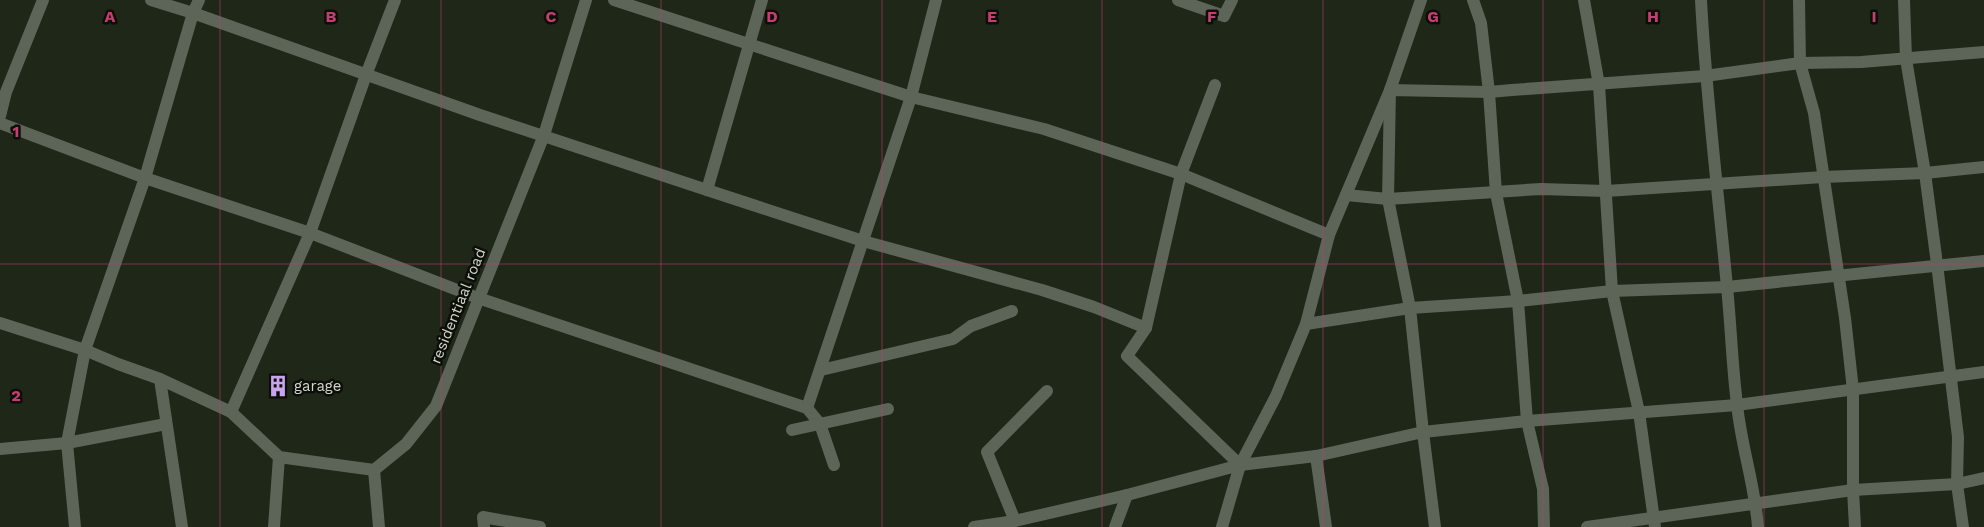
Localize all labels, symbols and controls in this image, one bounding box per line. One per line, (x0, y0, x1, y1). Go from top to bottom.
text: A (105, 7, 116, 26)
text: B (326, 7, 337, 26)
text: C (546, 7, 557, 26)
text: D (766, 7, 778, 26)
text: E (987, 7, 997, 26)
text: F (1207, 7, 1217, 26)
text: G (1427, 7, 1439, 26)
text: H (1647, 7, 1659, 26)
text: I (1871, 7, 1877, 26)
text: 1 (13, 122, 19, 141)
street label: residentiaal road (427, 246, 489, 366)
building icon: garage (265, 373, 291, 399)
place label: garage (294, 377, 342, 395)
text: 2 (11, 386, 21, 405)

